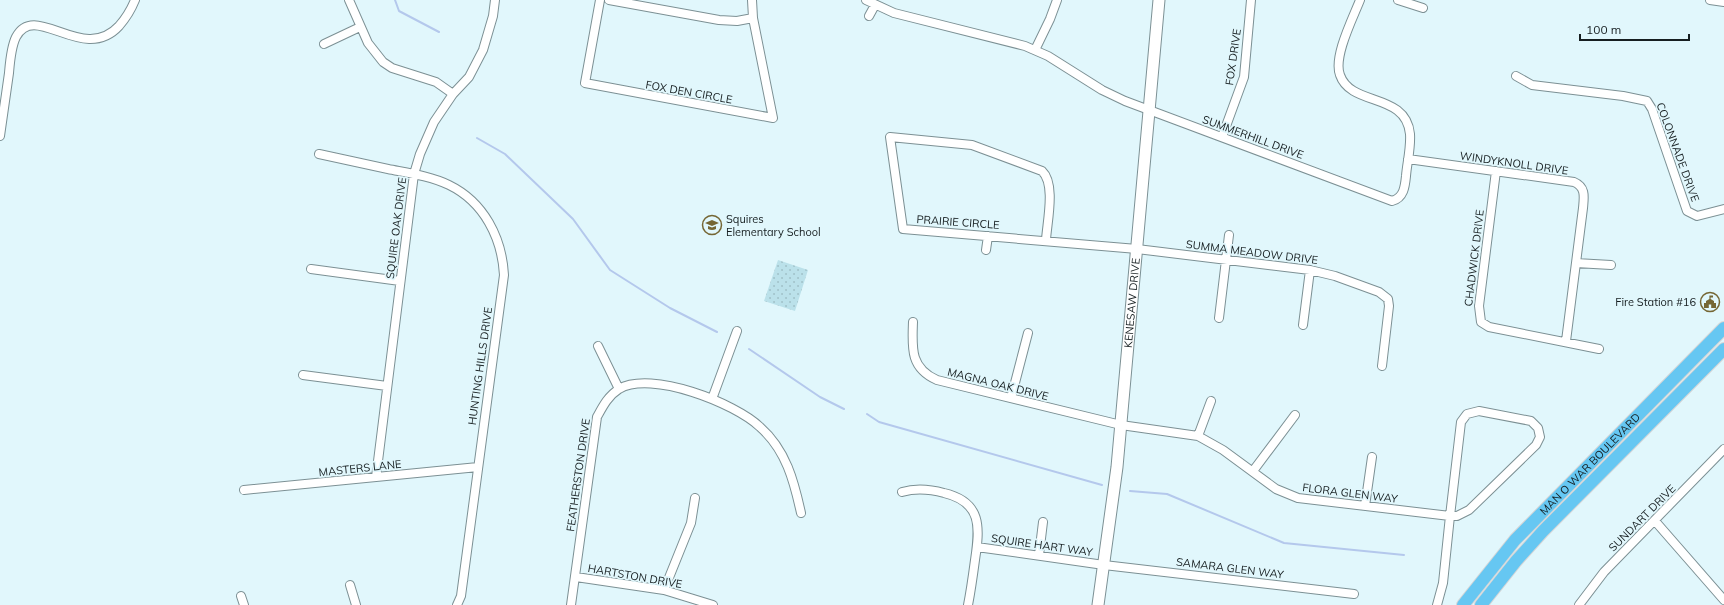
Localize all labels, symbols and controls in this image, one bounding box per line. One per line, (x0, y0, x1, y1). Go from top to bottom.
scale bar (1580, 16, 1689, 42)
text: 100 m (1586, 22, 1621, 37)
street label: FOX DRIVE (1222, 28, 1244, 86)
street label: FOX DEN CIRCLE (644, 77, 734, 107)
street label: COLONNADE DRIVE (1654, 100, 1702, 204)
street label: SUMMERHILL DRIVE (1200, 112, 1306, 162)
street label: WINDYKNOLL DRIVE (1459, 148, 1569, 178)
street label: SQUIRE OAK DRIVE (383, 176, 409, 280)
street label: CHADWICK DRIVE (1461, 209, 1487, 307)
place label: Squires Elementary School (726, 212, 821, 239)
street label: PRAIRIE CIRCLE (916, 212, 1000, 232)
school or university icon: Squires Elementary School (701, 214, 723, 236)
street label: SUMMA MEADOW DRIVE (1185, 237, 1319, 267)
street label: KENESAW DRIVE (1121, 257, 1143, 349)
public building icon: Fire Station #16 (1699, 291, 1721, 313)
place label: Fire Station #16 (1615, 295, 1696, 309)
street label: HUNTING HILLS DRIVE (465, 306, 495, 426)
street label: MAGNA OAK DRIVE (946, 365, 1050, 403)
street label: MAN O WAR BOULEVARD (1537, 410, 1643, 518)
street label: FEATHERSTON DRIVE (563, 418, 593, 532)
street label: MASTERS LANE (318, 457, 402, 479)
street label: FLORA GLEN WAY (1302, 480, 1399, 506)
street label: SUNDART DRIVE (1606, 482, 1678, 554)
street label: SQUIRE HART WAY (990, 531, 1094, 559)
street label: SAMARA GLEN WAY (1175, 554, 1285, 582)
street label: HARTSTON DRIVE (587, 561, 683, 591)

